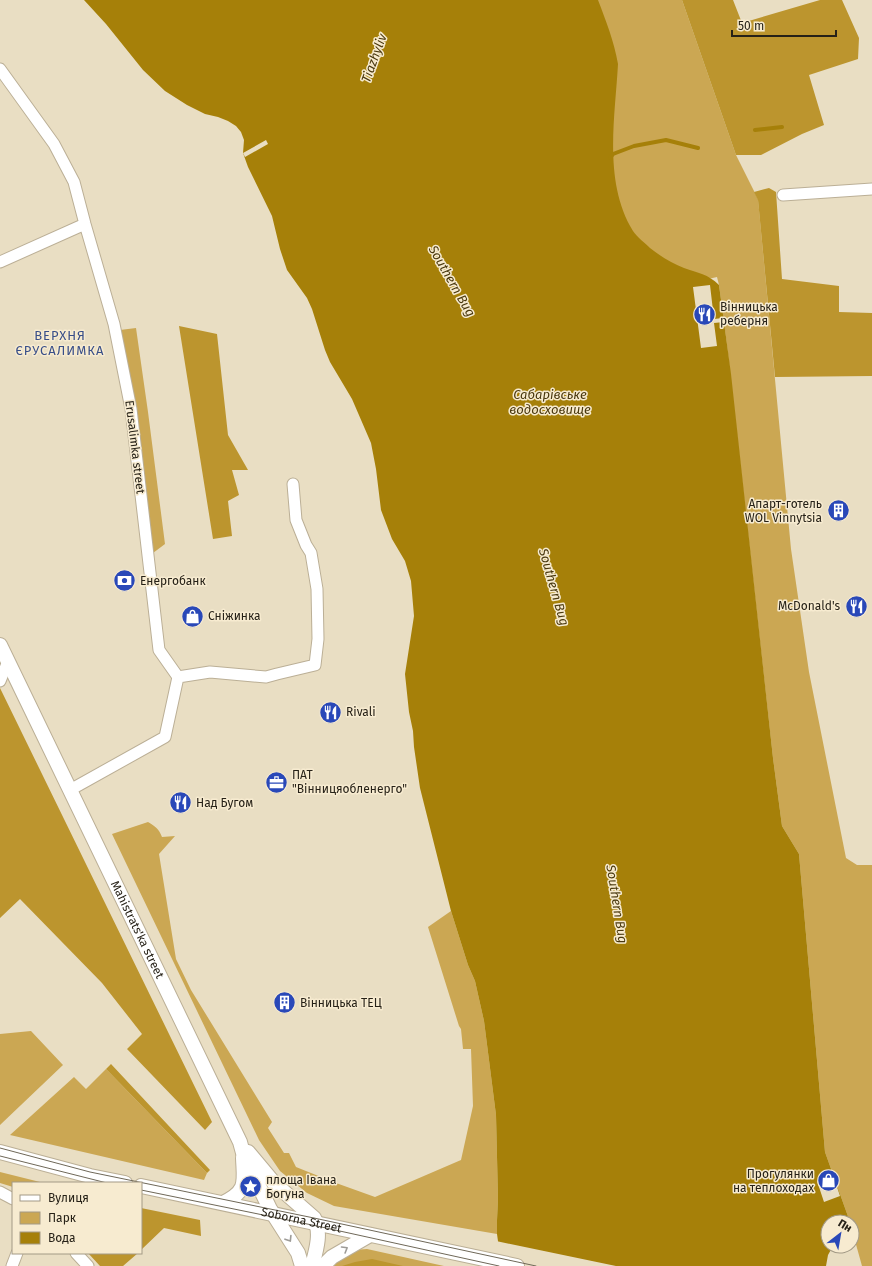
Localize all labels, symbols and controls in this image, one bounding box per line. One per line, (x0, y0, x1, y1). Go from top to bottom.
scale bar (732, 12, 836, 38)
text: 50 m (738, 19, 764, 33)
water label: Tiazhyliv (358, 31, 390, 84)
water label: Southern Bug (425, 242, 478, 319)
place label: Вінницька реберня (720, 300, 778, 328)
restaurant icon: Вінницька реберня (692, 301, 718, 327)
district label: ВЕРХНЯ ЄРУСАЛИМКА (16, 328, 104, 358)
water label: Сабарівське водосховище (509, 387, 591, 417)
street label: Erusalimka street (122, 399, 148, 495)
place label: Апарт-готель WOL Vinnytsia (745, 497, 822, 525)
building icon: Апарт-готель WOL Vinnytsia (825, 498, 851, 524)
water label: Southern Bug (536, 546, 572, 627)
bank icon: Енергобанк (112, 568, 138, 594)
place label: Енергобанк (140, 574, 206, 588)
restaurant icon: McDonald's (843, 593, 869, 619)
place label: McDonald's (778, 599, 840, 613)
shop icon: Сніжинка (179, 603, 205, 629)
place label: Сніжинка (208, 609, 261, 623)
restaurant icon: Rivali (317, 699, 343, 725)
place label: Rivali (346, 705, 376, 719)
place label: ПАТ "Вінницяобленерго" (292, 768, 407, 796)
office icon: ПАТ "Вінницяобленерго" (264, 769, 290, 795)
restaurant icon: Над Бугом (168, 790, 194, 816)
place label: Над Бугом (196, 796, 253, 810)
water label: Southern Bug (603, 863, 631, 944)
street label: Mahistrats'ka street (108, 878, 167, 981)
building icon: Вінницька ТЕЦ (271, 990, 297, 1016)
place label: Вінницька ТЕЦ (300, 996, 382, 1010)
place label: Прогулянки на теплоходах (733, 1167, 814, 1195)
shop icon: Прогулянки на теплоходах (816, 1168, 842, 1194)
place label: площа Івана Богуна (266, 1173, 337, 1201)
place icon: площа Івана Богуна (238, 1174, 264, 1200)
legend (12, 1182, 142, 1254)
text: Вулиця (48, 1191, 89, 1205)
street label: Soborna Street (260, 1205, 343, 1236)
text: Парк (48, 1211, 77, 1225)
north arrow (820, 1214, 860, 1254)
text: Пн (836, 1217, 854, 1235)
text: Вода (48, 1231, 75, 1245)
one-way arrow (284, 1235, 292, 1242)
one-way arrow (341, 1247, 348, 1254)

